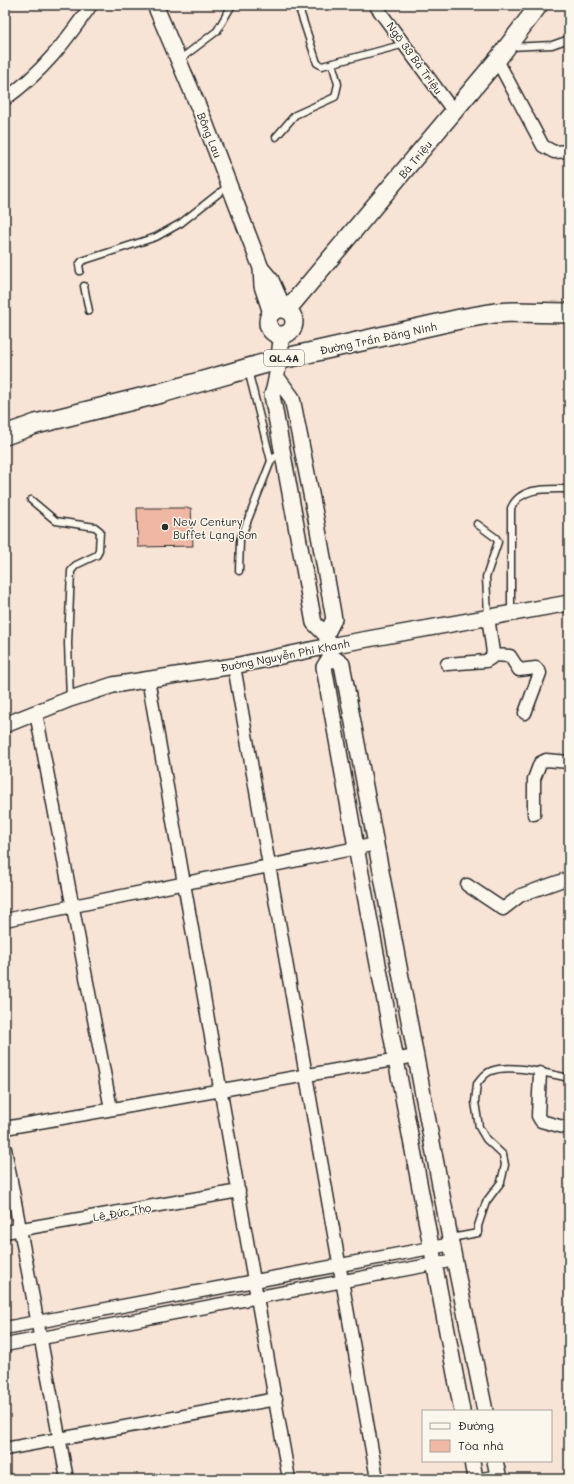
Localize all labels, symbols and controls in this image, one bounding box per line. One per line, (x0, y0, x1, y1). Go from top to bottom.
street label: Ngõ 33 Bà Triệu (384, 19, 446, 97)
street label: Bông Lau (194, 110, 226, 160)
street label: Bà Triệu (395, 137, 435, 181)
street label: Đường Trần Đăng Ninh (318, 318, 438, 358)
road number: QL.4A (264, 350, 304, 366)
place label: New Century Buffet Lạng Sơn (173, 514, 257, 542)
marker: New Century Buffet Lạng Sơn (160, 522, 170, 532)
street label: Đường Nguyễn Phi Khanh (219, 635, 351, 675)
street label: Lê Đức Thọ (92, 1199, 153, 1225)
legend (422, 1410, 552, 1462)
text: Đường (458, 1417, 494, 1433)
text: Tòa nhà (458, 1437, 504, 1453)

